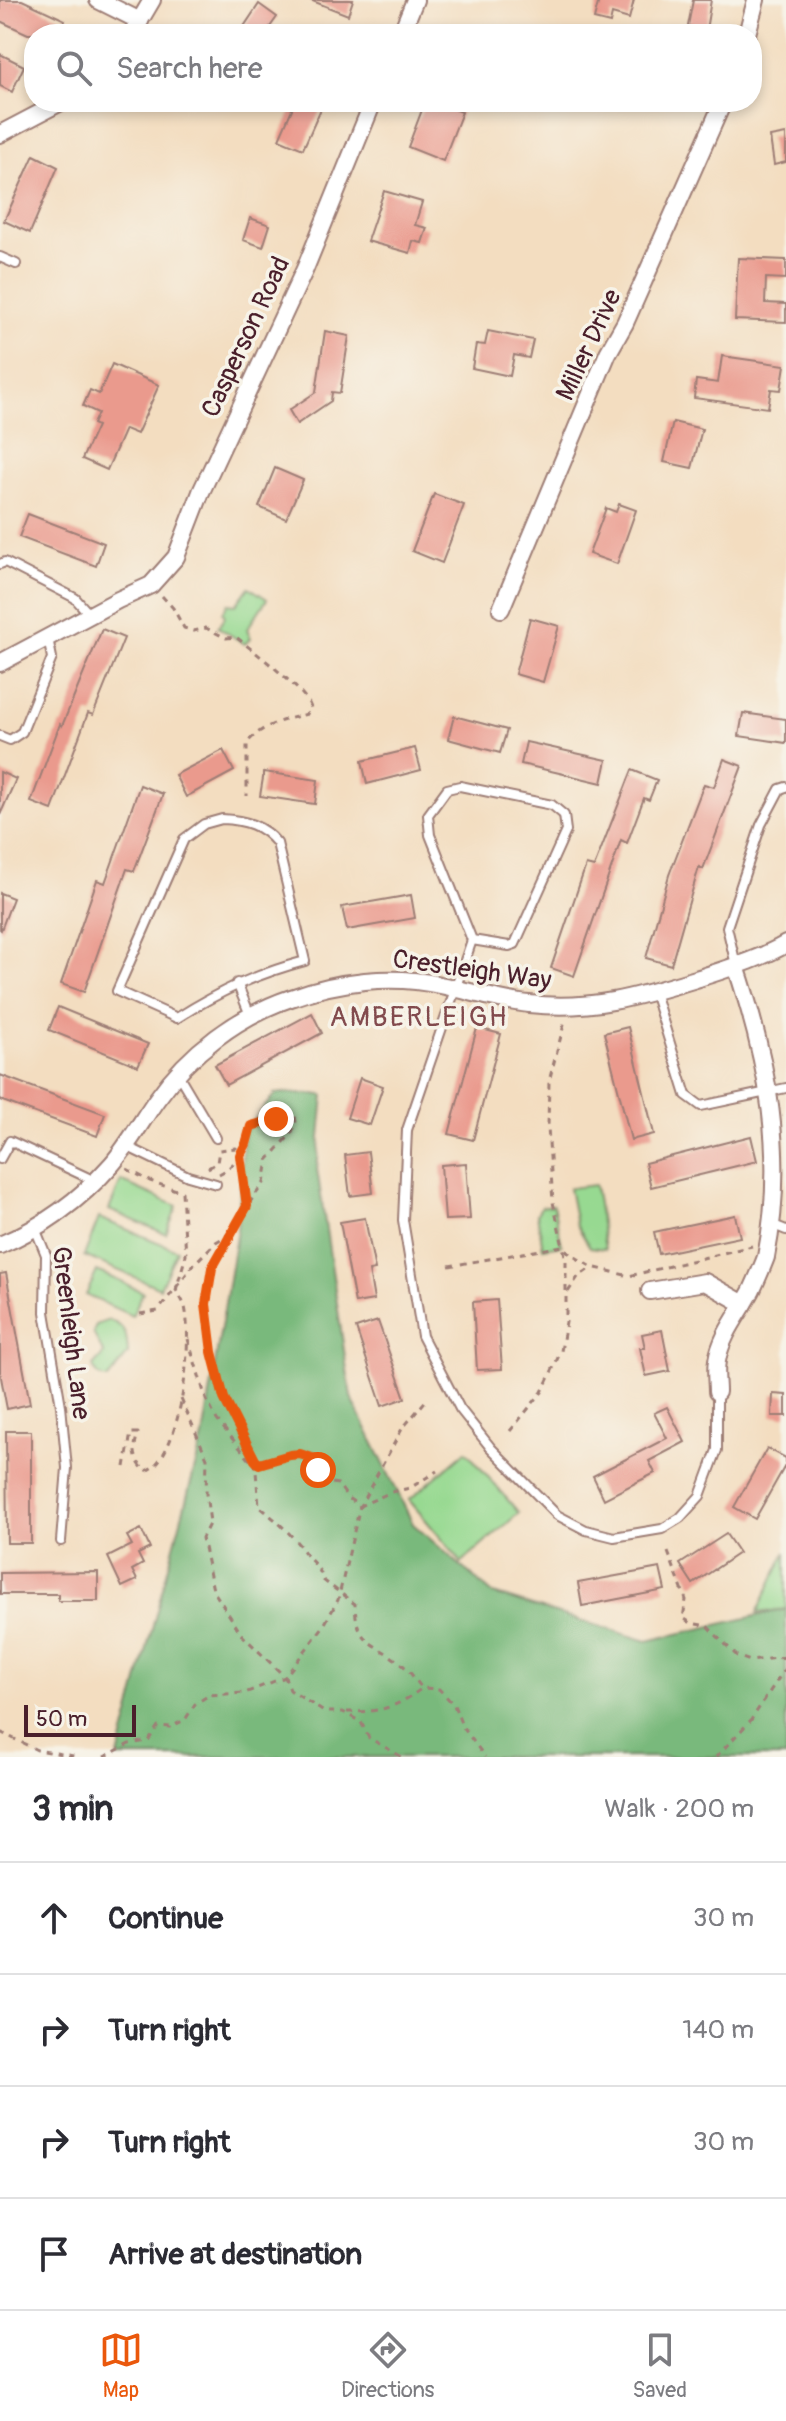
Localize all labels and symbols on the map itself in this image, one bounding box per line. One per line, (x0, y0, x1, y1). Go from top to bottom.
street label: Casperson Road (195, 252, 297, 422)
street label: Miller Drive (549, 284, 629, 406)
street label: Crestleigh Way (391, 943, 553, 997)
district label: AMBERLEIGH (330, 1000, 508, 1035)
route end (258, 1101, 294, 1137)
street label: Greenleigh Lane (45, 1245, 98, 1422)
route start (300, 1452, 336, 1488)
scale bar (24, 1701, 136, 1737)

